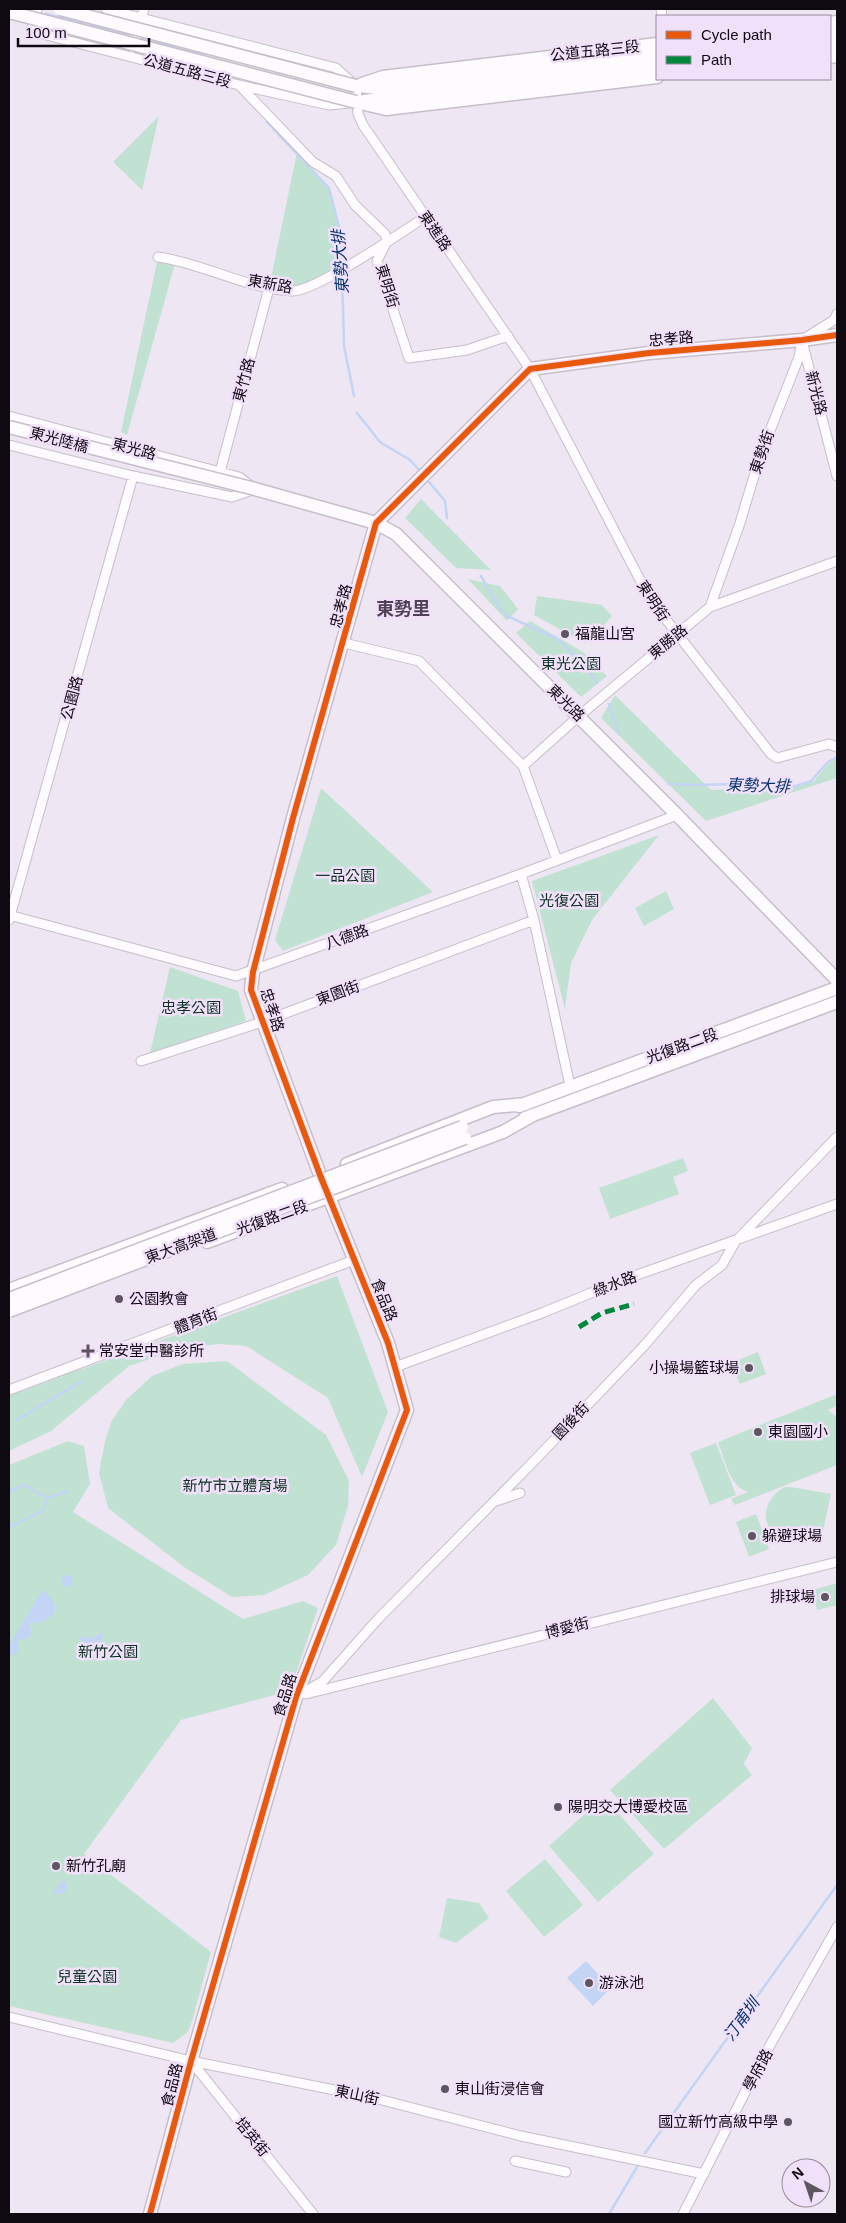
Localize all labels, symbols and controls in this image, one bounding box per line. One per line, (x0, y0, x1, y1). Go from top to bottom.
scale bar (18, 15, 149, 47)
legend (656, 15, 831, 80)
text: 100 m (25, 24, 67, 41)
text: Cycle path (701, 26, 772, 43)
street label: 公道五路三段 (549, 37, 641, 64)
street label: 公道五路三段 (141, 51, 233, 90)
text: Path (701, 51, 732, 68)
street label: 東進路 (416, 207, 455, 254)
water label: 東勢大排 (330, 227, 351, 294)
street label: 東明街 (373, 262, 402, 310)
street label: 東新路 (246, 271, 294, 296)
street label: 忠孝路 (648, 328, 694, 349)
street label: 東竹路 (229, 356, 258, 404)
street label: 新光路 (803, 369, 830, 417)
street label: 東光陸橋 (28, 424, 90, 455)
street label: 東勢街 (746, 428, 777, 476)
street label: 東光路 (110, 434, 158, 463)
street label: 東明街 (634, 577, 673, 624)
street label: 忠孝路 (326, 582, 355, 630)
district label: 東勢里 (376, 599, 430, 619)
street label: 東勝路 (645, 621, 691, 662)
place label: 福龍山宮 (575, 625, 635, 642)
marker: 福龍山宮 (559, 628, 571, 640)
park label: 東光公園 (541, 655, 601, 672)
street label: 公園路 (57, 674, 86, 722)
street label: 東光路 (544, 681, 588, 725)
water label: 東勢大排 (726, 776, 792, 795)
park label: 一品公園 (315, 867, 375, 884)
park label: 光復公園 (539, 892, 599, 909)
street label: 八德路 (323, 921, 371, 952)
street label: 東園街 (314, 977, 362, 1008)
street label: 忠孝路 (257, 986, 288, 1034)
park label: 忠孝公園 (161, 999, 221, 1016)
street label: 光復路二段 (644, 1025, 720, 1066)
street label: 光復路二段 (234, 1197, 310, 1238)
street label: 東大高架道 (143, 1225, 219, 1266)
street label: 綠水路 (591, 1268, 639, 1300)
street label: 食品路 (368, 1276, 401, 1324)
place label: 公園教會 (129, 1290, 189, 1307)
marker: 公園教會 (113, 1293, 125, 1305)
street label: 體育街 (172, 1305, 220, 1337)
place label: 常安堂中醫診所 (99, 1342, 204, 1359)
marker: 常安堂中醫診所 (81, 1344, 95, 1358)
place label: 小操場籃球場 (649, 1359, 739, 1376)
marker: 小操場籃球場 (743, 1362, 755, 1374)
street label: 園後街 (549, 1398, 592, 1443)
place label: 東園國小 (768, 1423, 828, 1440)
marker: 東園國小 (752, 1426, 764, 1438)
park label: 新竹市立體育場 (182, 1477, 288, 1494)
place label: 躲避球場 (762, 1527, 822, 1544)
marker: 躲避球場 (746, 1530, 758, 1542)
place label: 排球場 (770, 1588, 815, 1605)
marker: 排球場 (819, 1591, 831, 1603)
street label: 博愛街 (543, 1614, 591, 1641)
park label: 新竹公園 (78, 1643, 138, 1660)
street label: 食品路 (269, 1671, 300, 1719)
place label: 陽明交大博愛校區 (568, 1798, 688, 1815)
marker: 陽明交大博愛校區 (552, 1801, 564, 1813)
place label: 新竹孔廟 (66, 1857, 126, 1874)
marker: 新竹孔廟 (50, 1860, 62, 1872)
park label: 兒童公園 (57, 1968, 117, 1985)
place label: 游泳池 (599, 1974, 644, 1991)
marker: 游泳池 (583, 1977, 595, 1989)
water label: 汀甫圳 (720, 1993, 764, 2044)
street label: 學府路 (739, 2046, 776, 2094)
street label: 食品路 (158, 2061, 185, 2109)
place label: 東山街浸信會 (455, 2080, 545, 2097)
street label: 東山街 (333, 2082, 381, 2108)
marker: 東山街浸信會 (439, 2083, 451, 2095)
place label: 國立新竹高級中學 (658, 2113, 778, 2130)
street label: 培英街 (232, 2114, 273, 2160)
marker: 國立新竹高級中學 (782, 2116, 794, 2128)
north arrow (781, 2158, 831, 2208)
text: N (789, 2164, 807, 2182)

